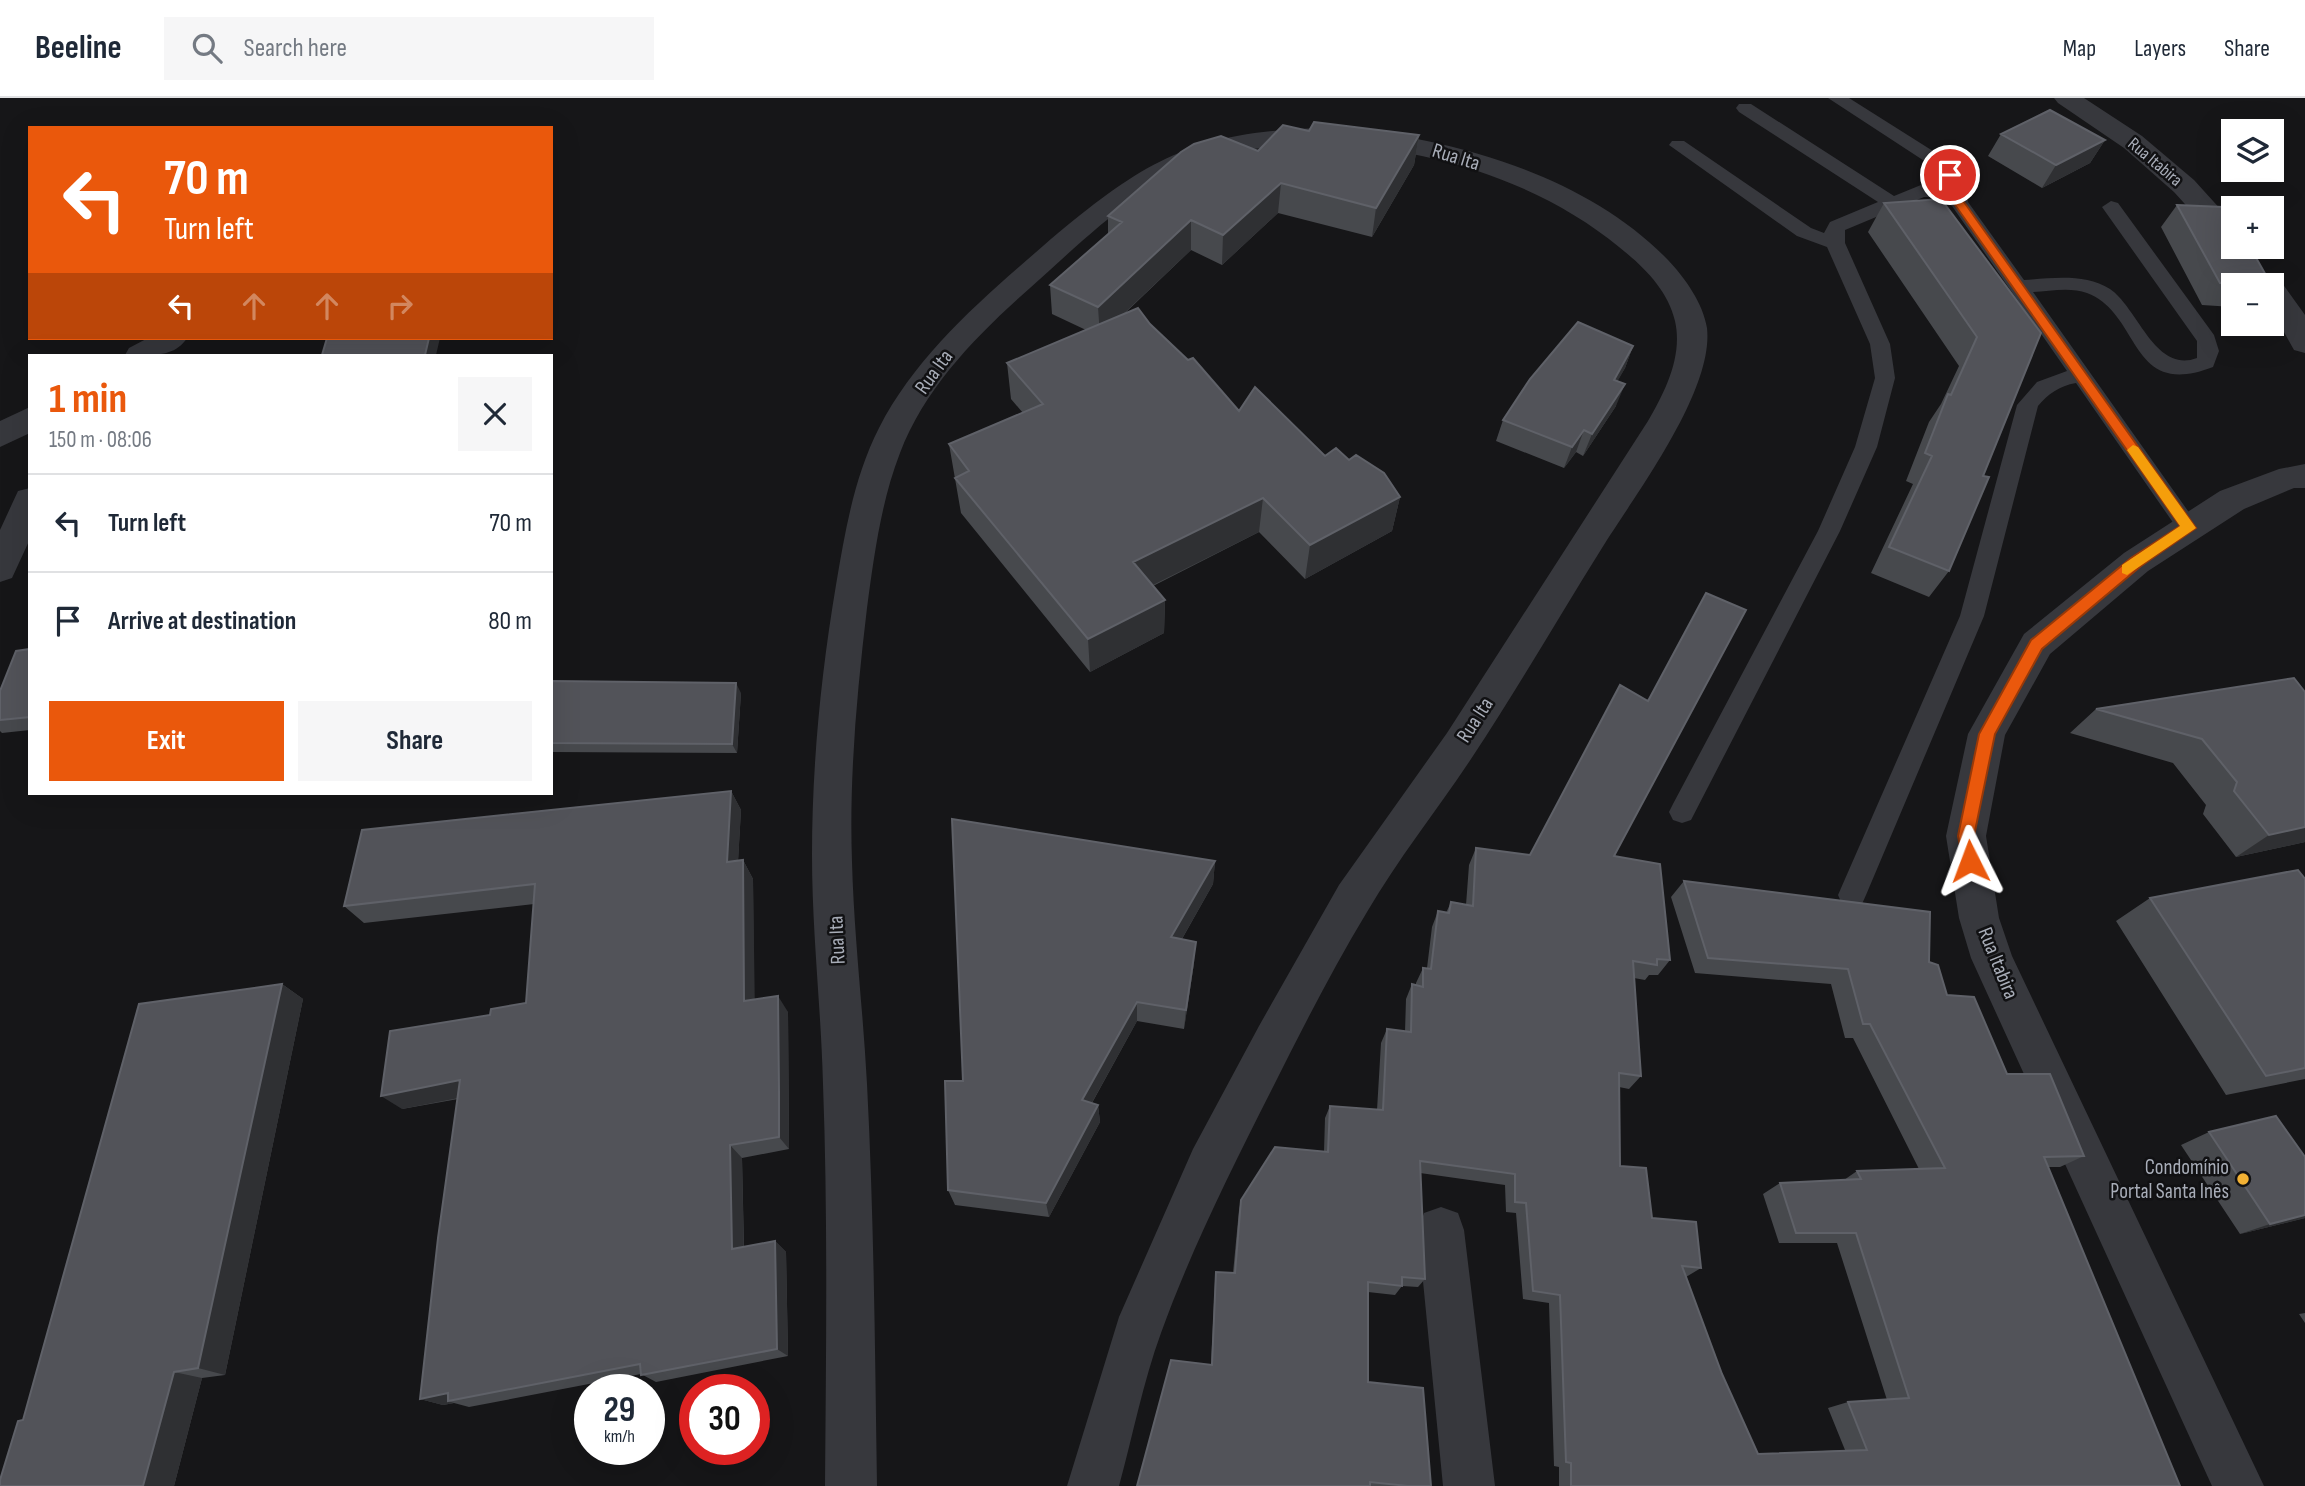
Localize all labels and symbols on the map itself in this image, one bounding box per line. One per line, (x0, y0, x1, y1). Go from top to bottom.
street label: Rua Itabira (2124, 133, 2186, 191)
street label: Rua Ita (1429, 138, 1483, 176)
pin (1920, 145, 1980, 205)
street label: Rua Ita (910, 345, 958, 399)
street label: Rua Ita (1451, 693, 1499, 747)
position arrow (1933, 824, 2007, 898)
street label: Rua Ita (823, 915, 851, 965)
street label: Rua Itabira (1972, 924, 2024, 1002)
place label: Condomínio Portal Santa Inês (2110, 1155, 2229, 1204)
marker: Condomínio Portal Santa Inês (2235, 1171, 2251, 1187)
speed limit sign: 30 (679, 1374, 770, 1465)

